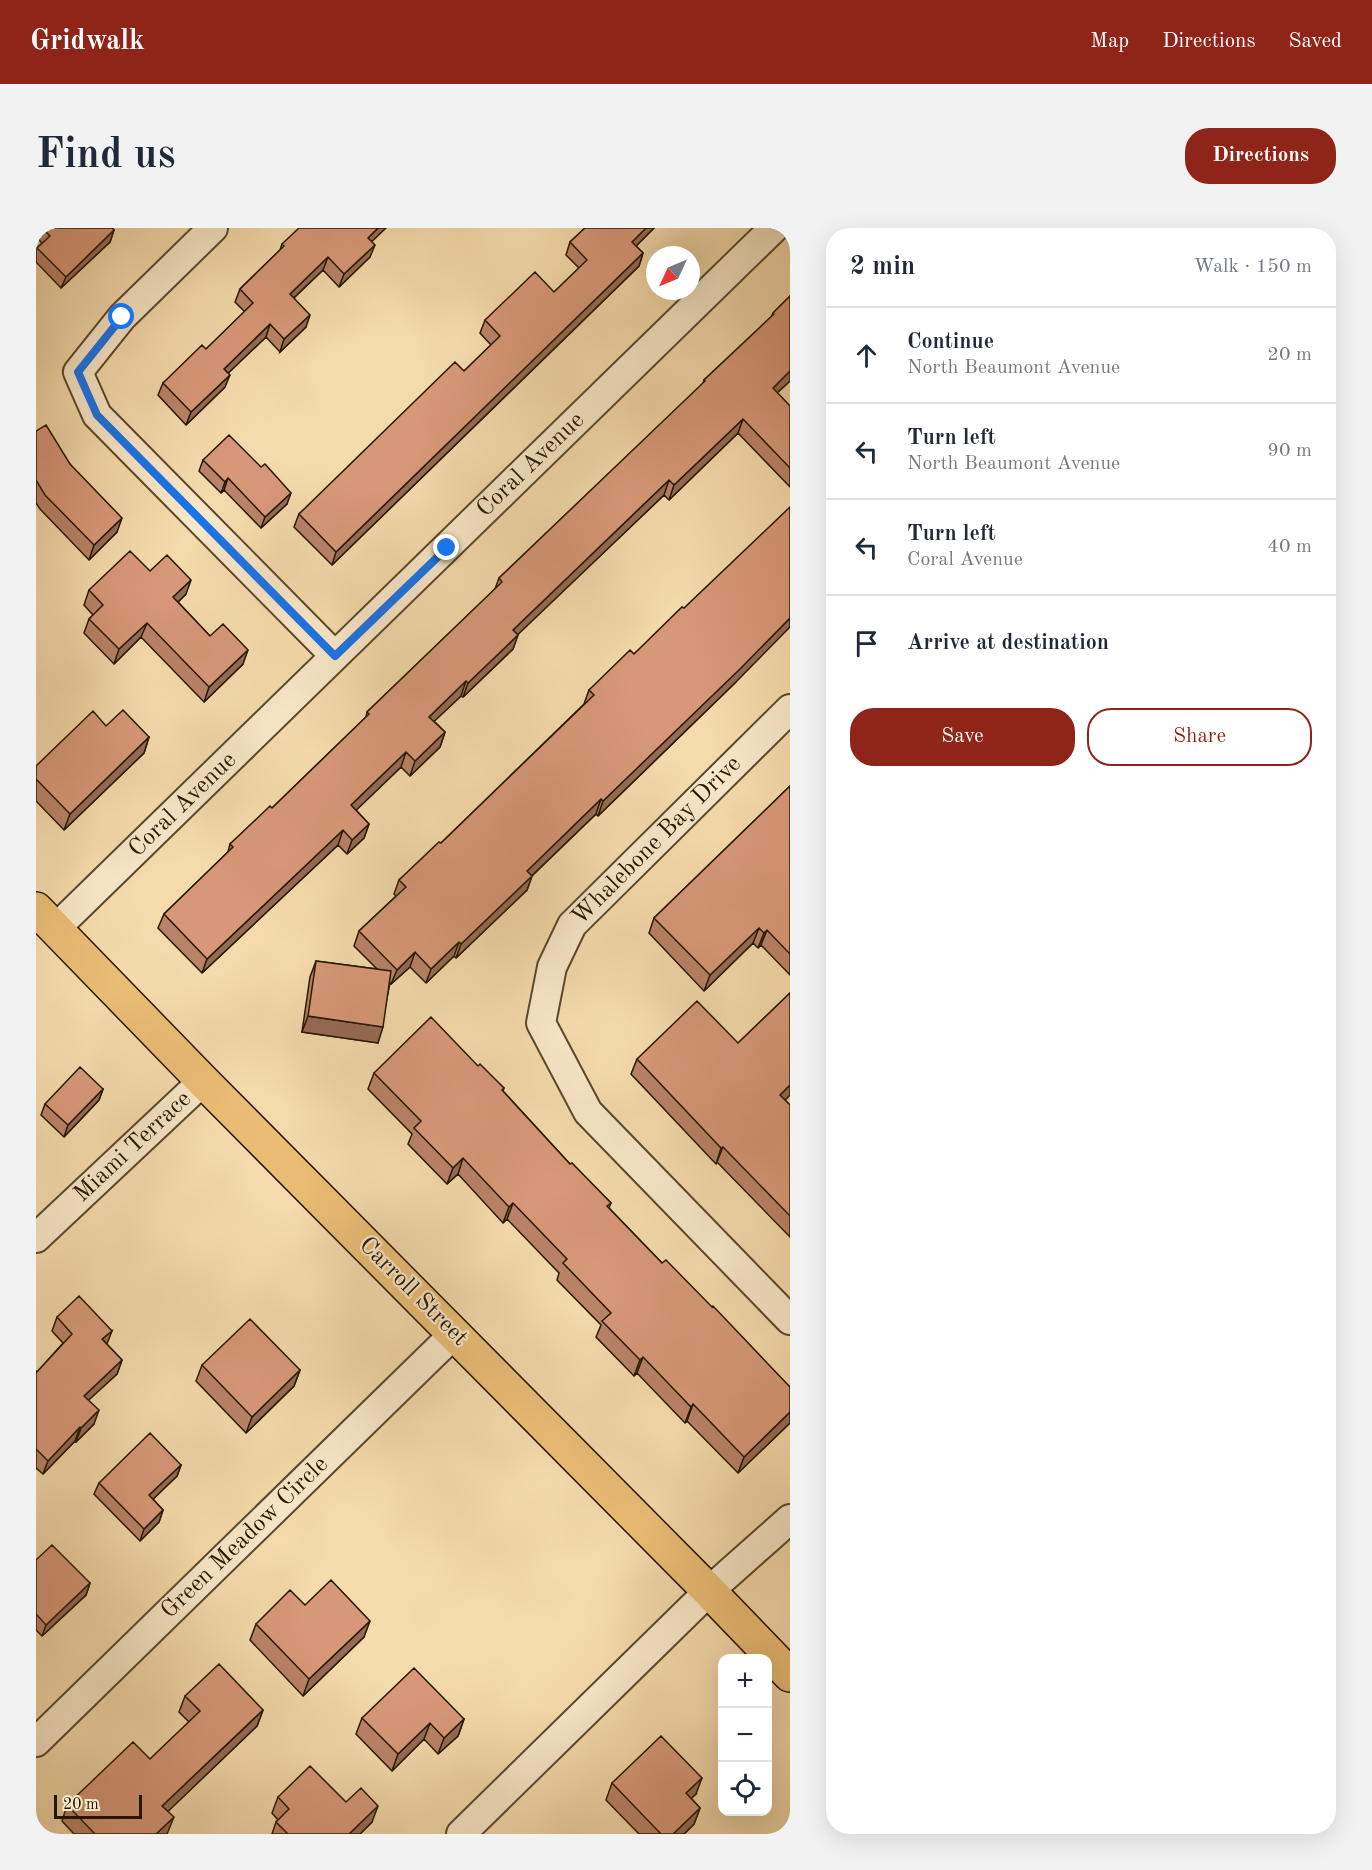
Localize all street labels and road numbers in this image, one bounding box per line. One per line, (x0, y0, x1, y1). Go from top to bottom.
street label: Coral Avenue (473, 408, 589, 522)
street label: Coral Avenue (125, 748, 241, 862)
street label: Whalebone Bay Drive (568, 752, 746, 930)
street label: Miami Terrace (70, 1087, 196, 1207)
street label: Carroll Street (354, 1233, 472, 1351)
street label: Green Meadow Circle (157, 1452, 333, 1624)

